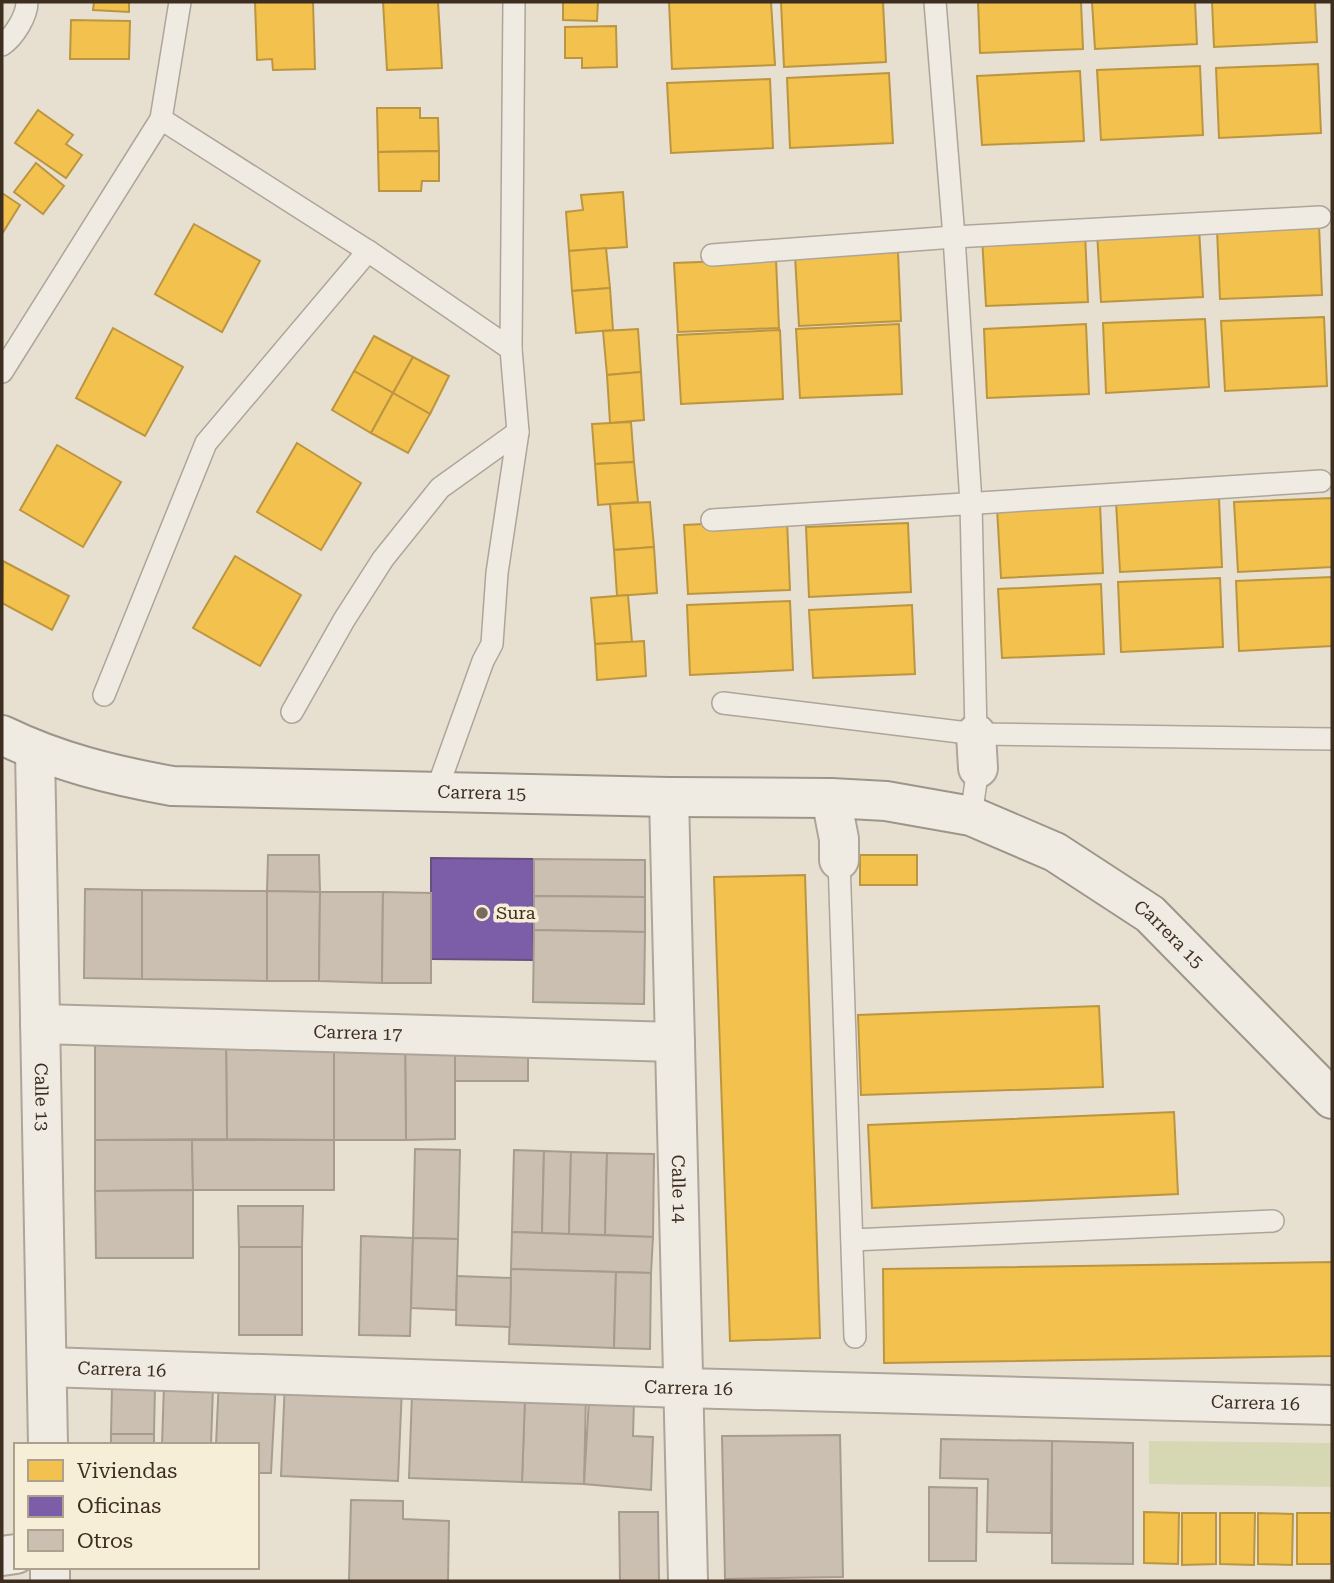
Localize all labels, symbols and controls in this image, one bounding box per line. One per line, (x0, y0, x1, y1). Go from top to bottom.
street label: Carrera 15 (437, 781, 527, 804)
street label: Carrera 15 (1130, 896, 1208, 972)
place label: Sura (496, 902, 536, 923)
marker: Sura (474, 905, 490, 921)
street label: Carrera 17 (313, 1021, 403, 1044)
street label: Calle 13 (31, 1063, 53, 1131)
street label: Calle 14 (668, 1154, 690, 1223)
street label: Carrera 16 (77, 1357, 167, 1381)
street label: Carrera 16 (644, 1376, 733, 1399)
street label: Carrera 16 (1211, 1391, 1300, 1414)
legend (14, 1443, 259, 1569)
text: Viviendas (77, 1459, 177, 1483)
text: Oficinas (77, 1494, 161, 1518)
text: Otros (77, 1529, 133, 1553)

